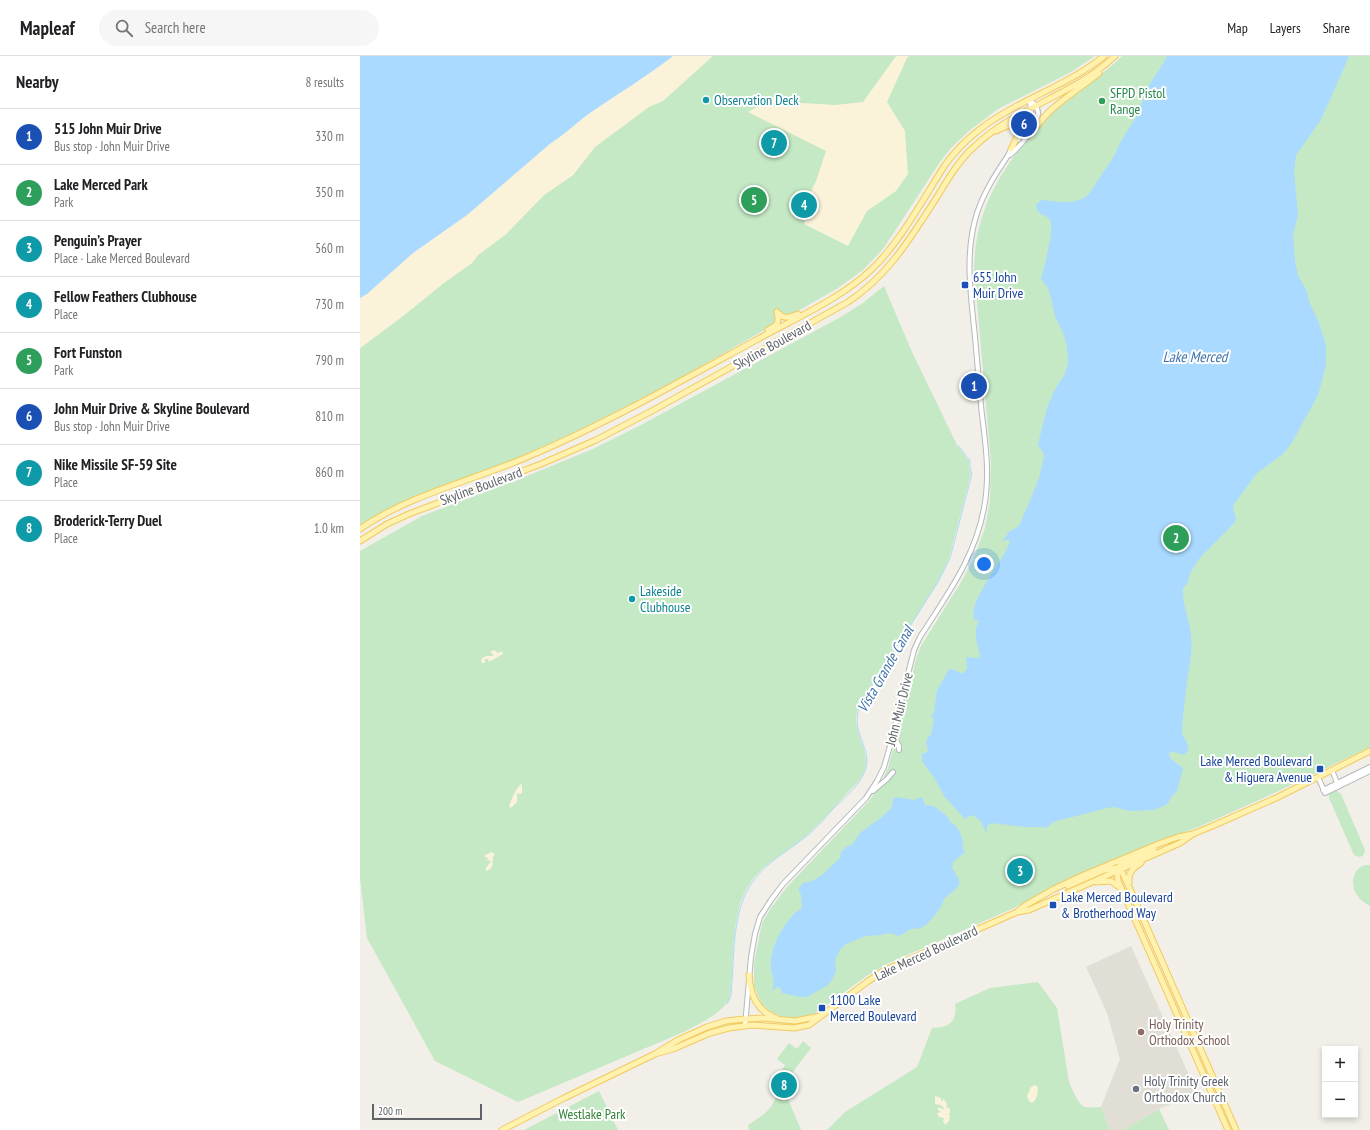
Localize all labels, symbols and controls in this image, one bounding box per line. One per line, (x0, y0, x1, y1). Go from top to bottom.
search box (99, 10, 379, 46)
text: Mapleaf (20, 16, 75, 40)
icon: search (113, 17, 135, 39)
text: Search here (145, 18, 206, 37)
text: Map (1227, 19, 1248, 37)
text: Layers (1270, 19, 1301, 37)
text: Share (1323, 19, 1350, 37)
text: Nearby (16, 71, 59, 93)
text: 8 results (305, 74, 344, 91)
place label: SFPD Pistol Range (1110, 84, 1166, 118)
place label: Observation Deck (714, 91, 799, 109)
marker: Observation Deck (701, 95, 711, 105)
marker: SFPD Pistol Range (1097, 96, 1107, 106)
pin: 6 (1011, 109, 1037, 139)
text: 515 John Muir Drive (54, 119, 162, 138)
text: 1 (26, 128, 32, 145)
text: 330 m (315, 128, 344, 145)
pin: 7 (761, 128, 787, 158)
text: Bus stop · John Muir Drive (54, 138, 170, 155)
text: Lake Merced Park (54, 175, 148, 194)
text: 2 (26, 184, 32, 201)
text: 350 m (315, 184, 344, 201)
pin: 5 (741, 185, 767, 215)
pin: 4 (791, 190, 817, 220)
text: Park (54, 194, 73, 211)
text: Penguin’s Prayer (54, 231, 142, 250)
text: 3 (26, 240, 32, 257)
text: 560 m (315, 240, 344, 257)
text: Place · Lake Merced Boulevard (54, 250, 190, 267)
place label: 655 John Muir Drive (973, 268, 1023, 302)
marker: 655 John Muir Drive (960, 280, 970, 290)
text: Fellow Feathers Clubhouse (54, 287, 197, 306)
text: 4 (26, 296, 32, 313)
text: 730 m (315, 296, 344, 313)
text: Place (54, 306, 78, 323)
street label: Skyline Boulevard (730, 316, 814, 374)
text: Fort Funston (54, 343, 122, 362)
water label: Lake Merced (1163, 347, 1230, 366)
text: 5 (26, 352, 32, 369)
text: 790 m (315, 352, 344, 369)
text: Park (54, 362, 73, 379)
pin: 1 (961, 371, 987, 401)
text: John Muir Drive & Skyline Boulevard (54, 399, 250, 418)
text: 6 (26, 408, 32, 425)
text: 810 m (315, 408, 344, 425)
text: Bus stop · John Muir Drive (54, 418, 170, 435)
text: Nike Missile SF-59 Site (54, 455, 177, 474)
street label: Skyline Boulevard (437, 463, 525, 509)
text: 7 (26, 464, 32, 481)
text: 860 m (315, 464, 344, 481)
text: Place (54, 474, 78, 491)
text: Broderick-Terry Duel (54, 511, 162, 530)
text: 8 (26, 520, 32, 537)
text: 1.0 km (314, 520, 344, 537)
pin: 2 (1163, 523, 1189, 553)
text: Place (54, 530, 78, 547)
your location (974, 554, 994, 574)
place label: Lakeside Clubhouse (640, 582, 691, 616)
marker: Lakeside Clubhouse (627, 594, 637, 604)
water label: Vista Grande Canal (852, 621, 918, 716)
street label: John Muir Drive (881, 670, 917, 749)
place label: Lake Merced Boulevard & Higuera Avenue (1200, 752, 1312, 786)
marker: Lake Merced Boulevard & Higuera Avenue (1315, 764, 1325, 774)
pin: 3 (1007, 856, 1033, 886)
place label: Lake Merced Boulevard & Brotherhood Way (1061, 888, 1173, 922)
marker: Lake Merced Boulevard & Brotherhood Way (1048, 900, 1058, 910)
street label: Lake Merced Boulevard (872, 921, 980, 985)
place label: 1100 Lake Merced Boulevard (830, 991, 917, 1025)
marker: 1100 Lake Merced Boulevard (817, 1003, 827, 1013)
place label: Holy Trinity Orthodox School (1149, 1015, 1230, 1049)
marker: Holy Trinity Orthodox School (1136, 1027, 1146, 1037)
map controls (1322, 1046, 1358, 1118)
button: + (1322, 1046, 1358, 1082)
pin: 8 (771, 1070, 797, 1100)
place label: Holy Trinity Greek Orthodox Church (1144, 1072, 1229, 1106)
button: − (1322, 1082, 1358, 1118)
marker: Holy Trinity Greek Orthodox Church (1131, 1084, 1141, 1094)
scale bar (372, 1102, 482, 1121)
text: 200 m (378, 1104, 402, 1118)
park label: Westlake Park (559, 1105, 626, 1123)

